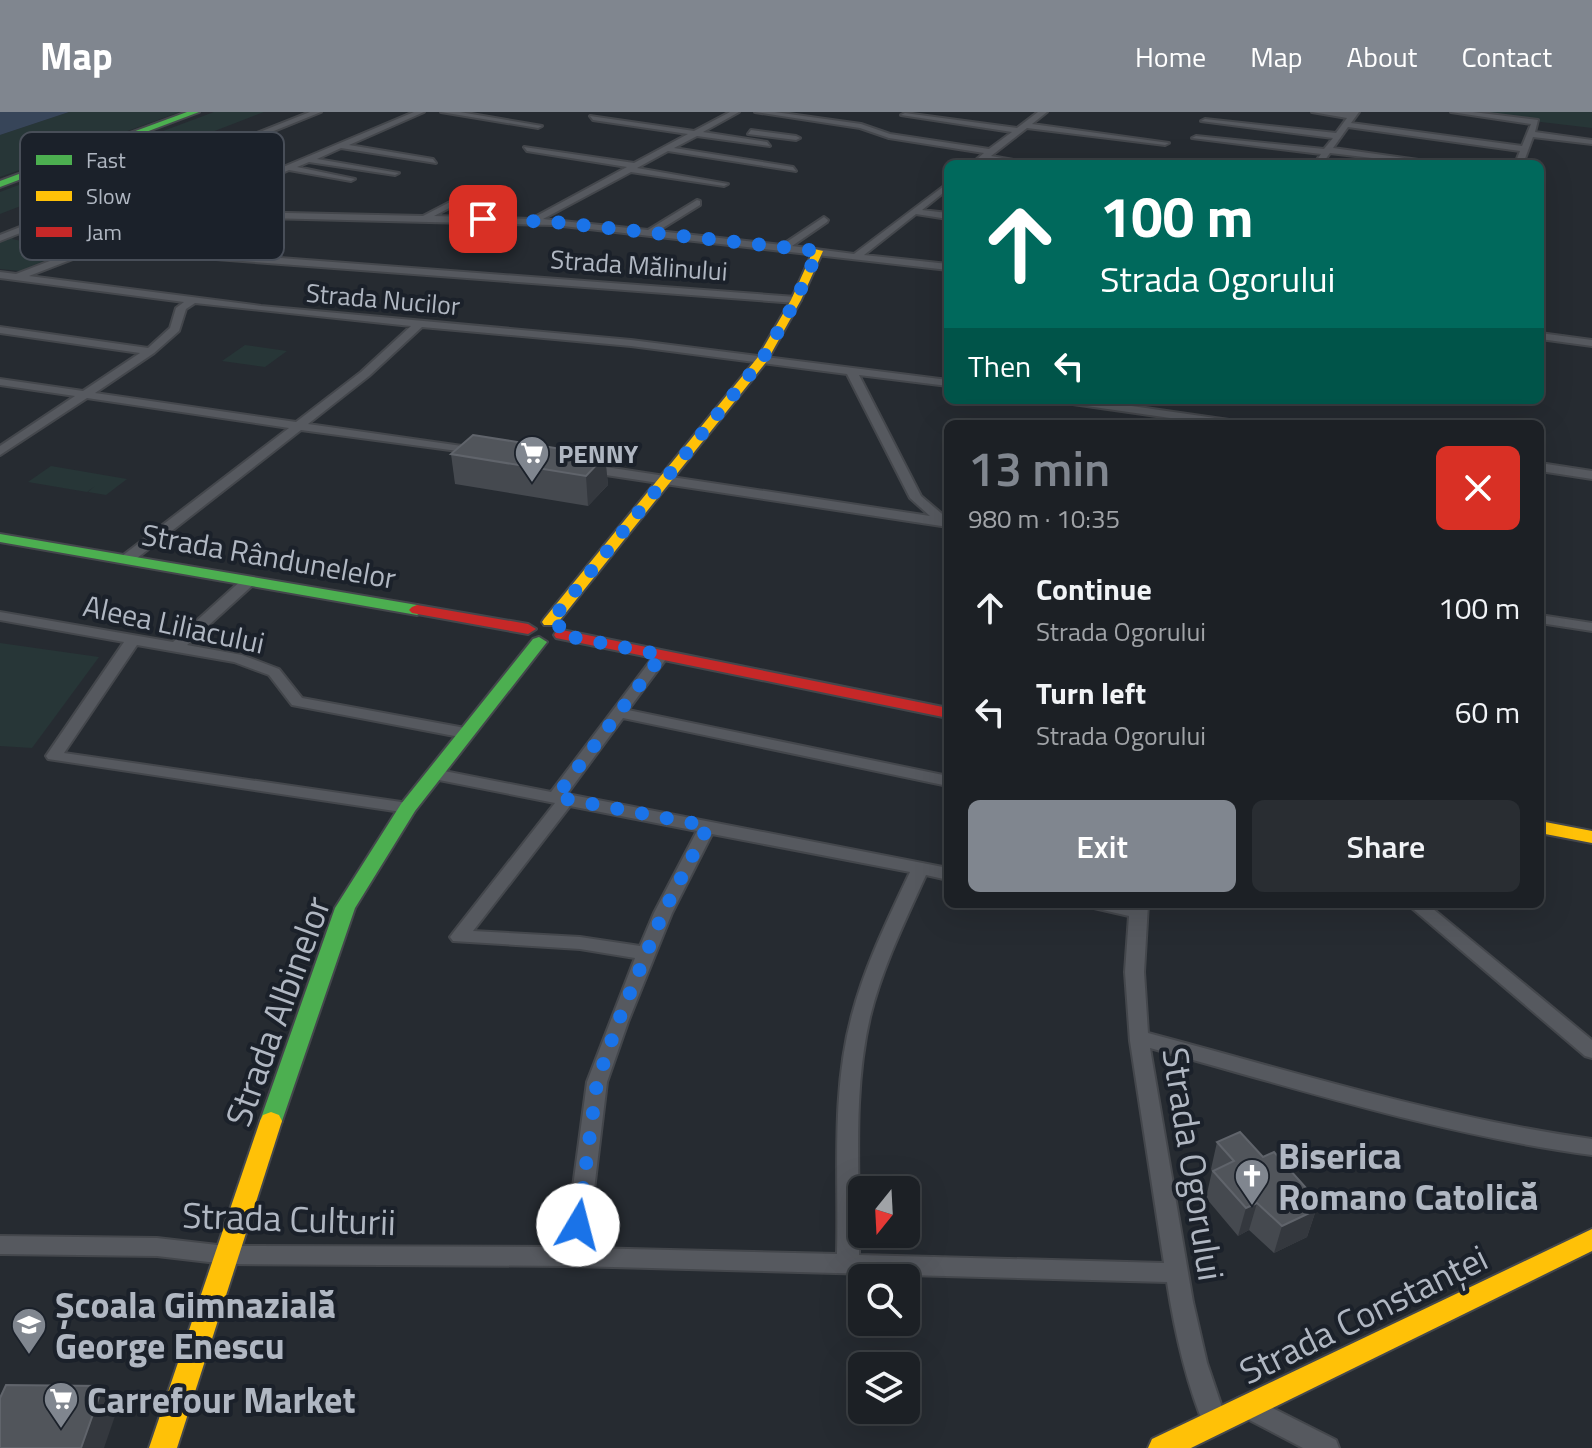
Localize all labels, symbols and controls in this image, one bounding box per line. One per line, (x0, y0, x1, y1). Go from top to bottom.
text: Map (40, 27, 113, 85)
text: Home (1135, 35, 1206, 78)
text: Map (1250, 35, 1303, 78)
text: About (1347, 35, 1417, 78)
text: Contact (1461, 35, 1552, 78)
legend (20, 132, 284, 260)
text: Fast (86, 143, 126, 177)
text: 100 m (1100, 174, 1253, 259)
text: Slow (86, 179, 132, 213)
pin (449, 185, 517, 253)
icon: ahead (968, 192, 1072, 296)
icon: arrive (461, 197, 505, 241)
text: Jam (86, 215, 122, 249)
street label: Strada Mălinului (549, 239, 729, 291)
text: Strada Ogorului (1100, 251, 1335, 306)
street label: Strada Nucilor (304, 273, 462, 325)
text: Then (968, 343, 1031, 389)
icon: left (1047, 344, 1091, 388)
text: 13 min (968, 432, 1110, 505)
supermarket icon: PENNY (513, 434, 551, 484)
place label: PENNY (558, 434, 639, 473)
button: close (1436, 446, 1520, 530)
text: 980 m · 10:35 (968, 499, 1120, 538)
street label: Strada Rândunelelor (138, 511, 400, 601)
text: Continue (1036, 566, 1152, 612)
street label: Aleea Liliacului (79, 582, 269, 666)
text: 100 m (1438, 585, 1520, 631)
icon: ahead (968, 586, 1012, 630)
text: Strada Ogorului (1036, 612, 1206, 651)
text: Turn left (1036, 670, 1146, 716)
text: 60 m (1455, 689, 1520, 735)
icon: left (968, 690, 1012, 734)
text: Strada Ogorului (1036, 716, 1206, 755)
button: Exit (968, 800, 1236, 892)
button: Share (1252, 800, 1520, 892)
street label: Strada Albinelor (210, 888, 344, 1134)
street label: Strada Ogorului (1148, 1043, 1240, 1285)
place label: Biserica Romano Catolică (1278, 1128, 1538, 1224)
church icon: Biserica Romano Catolică (1233, 1157, 1271, 1207)
north arrow (848, 1176, 920, 1248)
map controls (848, 1176, 920, 1424)
position arrow (536, 1183, 620, 1267)
street label: Strada Culturii (181, 1187, 397, 1249)
street label: Strada Constanței (1230, 1230, 1496, 1398)
button: search (848, 1264, 920, 1336)
place label: Școala Gimnazială George Enescu (55, 1277, 336, 1373)
school or university icon: Școala Gimnazială George Enescu (10, 1306, 48, 1356)
button: layers (848, 1352, 920, 1424)
place label: Carrefour Market (87, 1372, 356, 1427)
supermarket icon: Carrefour Market (42, 1380, 80, 1430)

